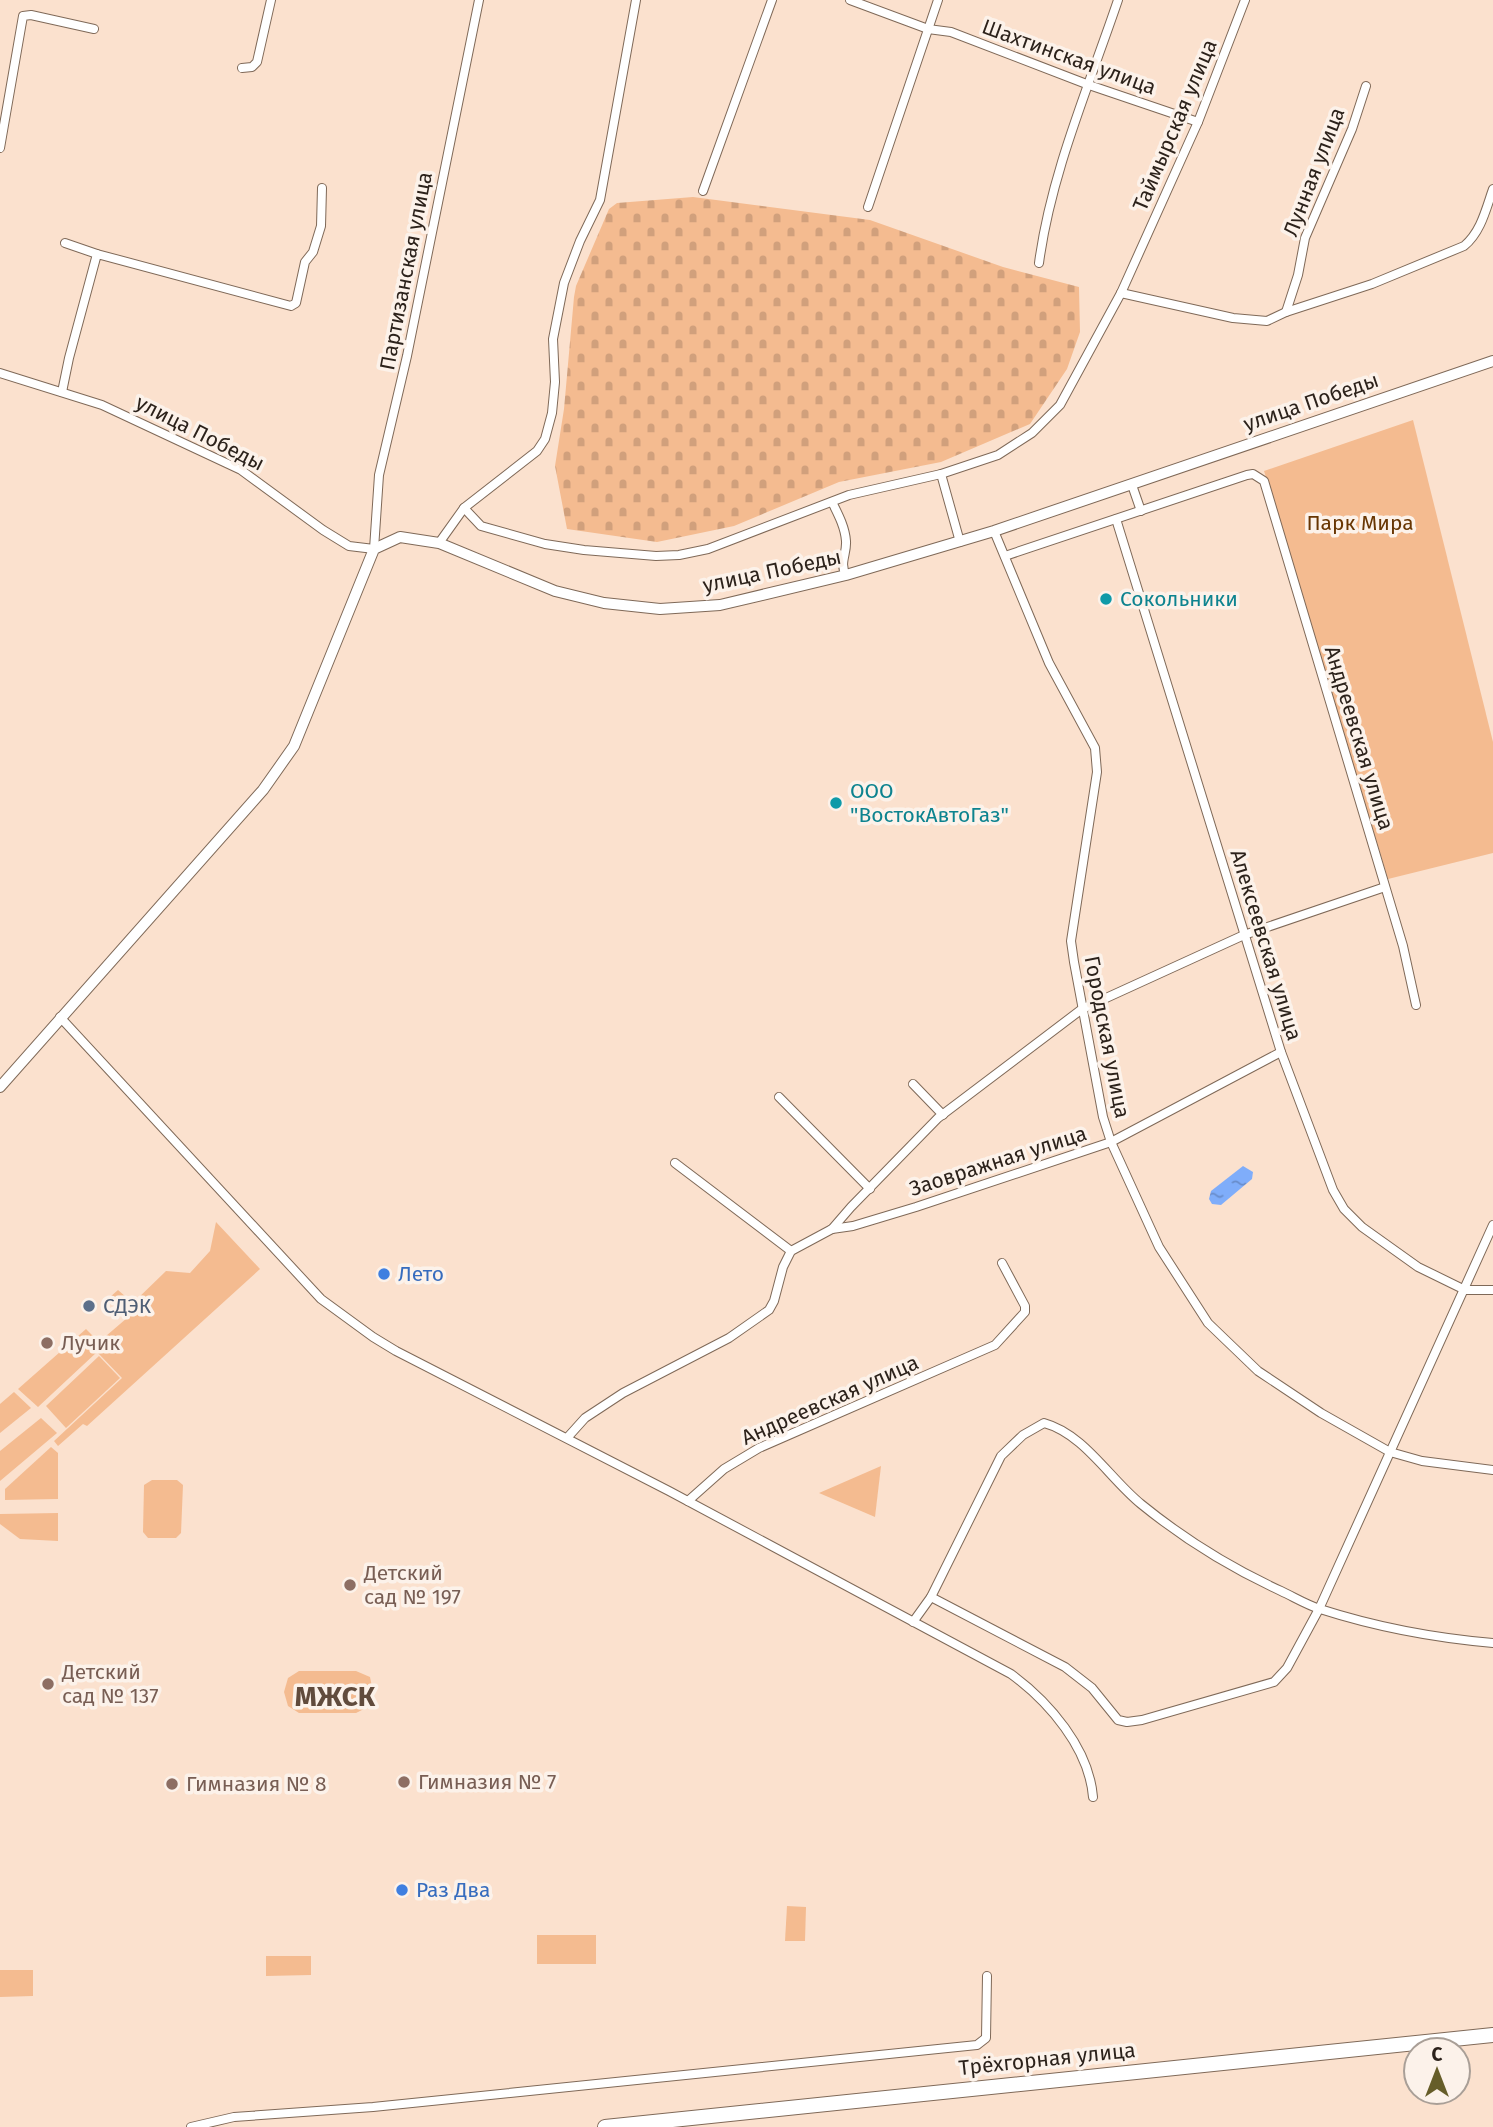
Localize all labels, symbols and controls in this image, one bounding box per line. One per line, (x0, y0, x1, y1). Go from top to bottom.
street label: Шахтинская улица (978, 13, 1160, 101)
street label: Таймырская улица (1127, 35, 1223, 215)
street label: Лунная улица (1277, 104, 1351, 240)
street label: Партизанская улица (374, 170, 438, 372)
street label: улица Победы (1240, 367, 1382, 437)
street label: улица Победы (131, 389, 269, 477)
park label: Парк Мира (1306, 510, 1414, 536)
street label: улица Победы (700, 544, 844, 598)
place label: Сокольники (1120, 586, 1238, 612)
marker: Сокольники (1098, 591, 1114, 607)
street label: Андреевская улица (1319, 643, 1399, 833)
place label: ООО "ВостокАвтоГаз" (850, 778, 1009, 828)
marker: ООО "ВостокАвтоГаз" (828, 795, 844, 811)
street label: Алексеевская улица (1225, 846, 1307, 1044)
street label: Городская улица (1079, 954, 1135, 1120)
street label: Заовражная улица (906, 1120, 1090, 1202)
place label: Лето (398, 1261, 444, 1287)
marker: Лето (376, 1266, 392, 1282)
place label: СДЭК (103, 1293, 152, 1319)
marker: СДЭК (81, 1298, 97, 1314)
place label: Лучик (61, 1330, 120, 1356)
marker: Лучик (39, 1335, 55, 1351)
street label: Андреевская улица (737, 1349, 923, 1451)
place label: Детский сад № 197 (363, 1560, 461, 1610)
marker: Детский сад № 197 (342, 1577, 358, 1593)
place label: Детский сад № 137 (61, 1659, 158, 1709)
marker: Детский сад № 137 (40, 1676, 56, 1692)
district label: МЖСК (295, 1680, 376, 1713)
place label: Гимназия № 7 (418, 1769, 556, 1795)
place label: Гимназия № 8 (186, 1771, 327, 1797)
marker: Гимназия № 7 (396, 1774, 412, 1790)
marker: Гимназия № 8 (164, 1776, 180, 1792)
place label: Раз Два (416, 1877, 490, 1903)
marker: Раз Два (394, 1882, 410, 1898)
north arrow (1402, 2036, 1472, 2106)
street label: Трёхгорная улица (957, 2037, 1137, 2081)
text: С (1432, 2043, 1443, 2066)

